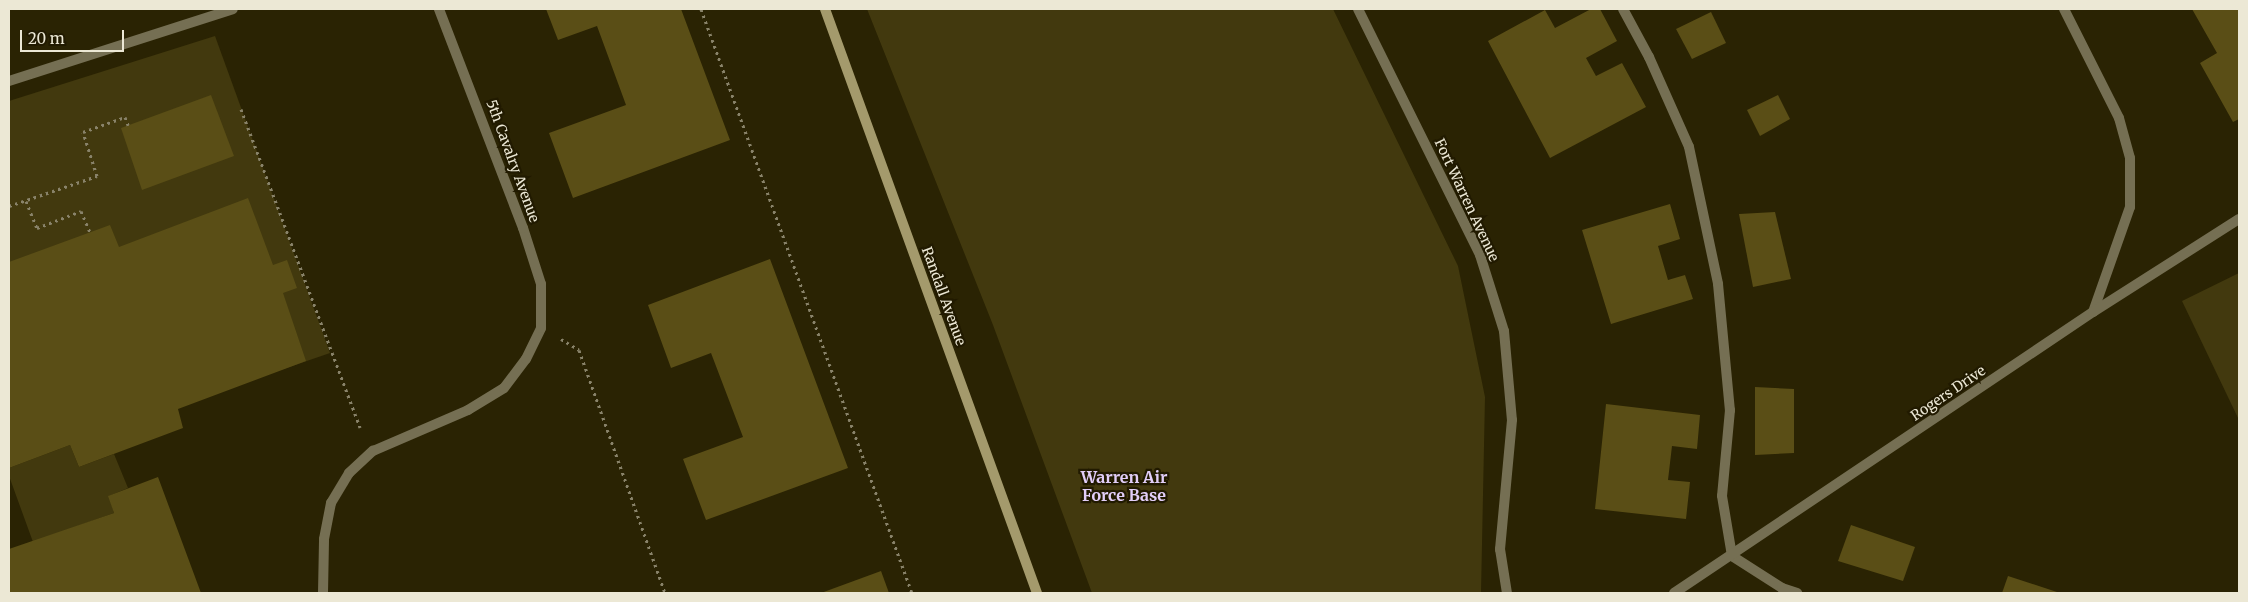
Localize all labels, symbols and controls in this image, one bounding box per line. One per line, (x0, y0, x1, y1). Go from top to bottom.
scale bar (22, 20, 126, 52)
text: 20 m (28, 29, 65, 48)
street label: 5th Cavalry Avenue (483, 97, 543, 225)
street label: Fort Warren Avenue (1431, 136, 1503, 264)
street label: Randall Avenue (918, 244, 970, 348)
street label: Rogers Drive (1908, 362, 1988, 424)
district label: Warren Air Force Base (1081, 467, 1167, 505)

